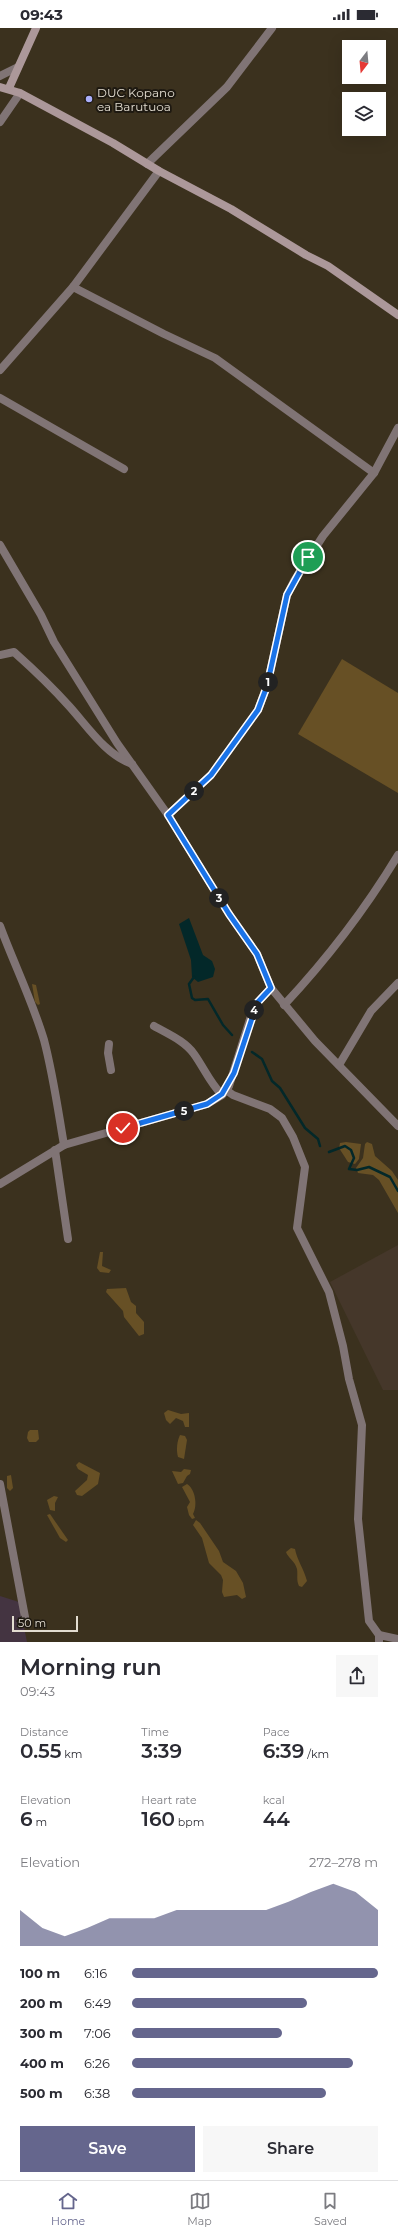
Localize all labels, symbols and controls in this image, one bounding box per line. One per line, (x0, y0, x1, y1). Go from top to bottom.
text: 09:43 (20, 5, 63, 24)
north arrow (342, 40, 386, 84)
map controls (342, 40, 386, 136)
place label: DUC Kopano ea Barutuoa (97, 85, 175, 114)
button: layers (342, 92, 386, 136)
marker: DUC Kopano ea Barutuoa (84, 94, 94, 104)
pin (291, 540, 325, 574)
icon: arrive (297, 546, 319, 568)
pin: 1 (258, 672, 278, 692)
text: 1 (266, 675, 270, 689)
pin: 2 (184, 781, 204, 801)
text: 2 (191, 784, 197, 798)
pin: 3 (209, 888, 229, 908)
text: 3 (216, 891, 222, 905)
pin: 4 (244, 1000, 264, 1020)
text: 4 (250, 1003, 258, 1017)
pin: 5 (174, 1101, 194, 1121)
text: 5 (181, 1104, 187, 1118)
pin (106, 1111, 140, 1145)
icon: check (112, 1117, 134, 1139)
scale bar (12, 1614, 78, 1633)
text: 50 m (18, 1616, 46, 1630)
text: Morning run (20, 1654, 161, 1681)
button: share (336, 1655, 378, 1697)
text: 09:43 (20, 1683, 55, 1699)
text: Distance (20, 1725, 68, 1739)
text: Time (141, 1725, 169, 1739)
text: Pace (263, 1725, 290, 1739)
text: 0.55 (20, 1739, 61, 1763)
text: 3:39 (141, 1739, 182, 1763)
text: 6:39 (263, 1739, 304, 1763)
text: km (61, 1747, 82, 1761)
text: /km (304, 1747, 329, 1761)
text: Elevation (20, 1793, 71, 1807)
text: Heart rate (141, 1793, 197, 1807)
text: kcal (263, 1793, 285, 1807)
text: 6 (20, 1807, 33, 1831)
text: 160 (141, 1807, 175, 1831)
text: 44 (263, 1807, 290, 1831)
text: m (33, 1815, 47, 1829)
text: bpm (175, 1815, 204, 1829)
text: Elevation (20, 1854, 80, 1870)
text: 272–278 m (309, 1854, 378, 1870)
text: 100 m (20, 1965, 60, 1981)
text: 6:16 (84, 1965, 107, 1981)
text: 200 m (20, 1995, 63, 2011)
text: 6:49 (84, 1995, 111, 2011)
text: 300 m (20, 2025, 63, 2041)
text: 7:06 (84, 2025, 111, 2041)
text: 400 m (20, 2055, 64, 2071)
text: 6:26 (84, 2055, 110, 2071)
text: 500 m (20, 2085, 63, 2101)
text: 6:38 (84, 2085, 110, 2101)
button: Save (20, 2126, 195, 2172)
button: Share (203, 2126, 378, 2172)
tab: Home (51, 2190, 85, 2228)
tab: Map (187, 2190, 212, 2228)
tab: Saved (314, 2190, 347, 2228)

